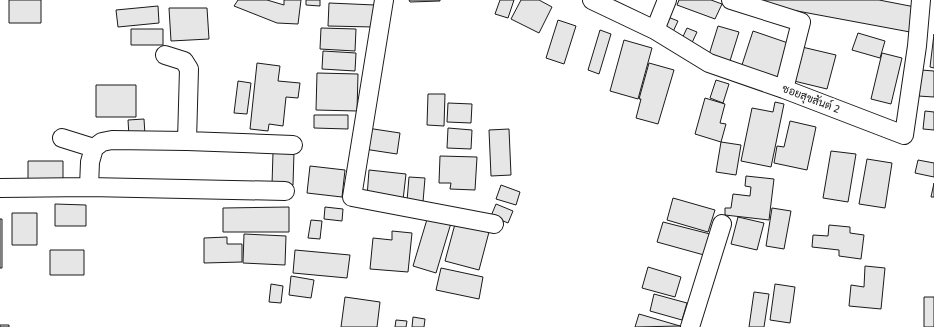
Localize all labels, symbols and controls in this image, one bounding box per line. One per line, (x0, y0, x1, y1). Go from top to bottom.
street label: ซอยสุขสันต์ 2 (780, 80, 842, 118)

